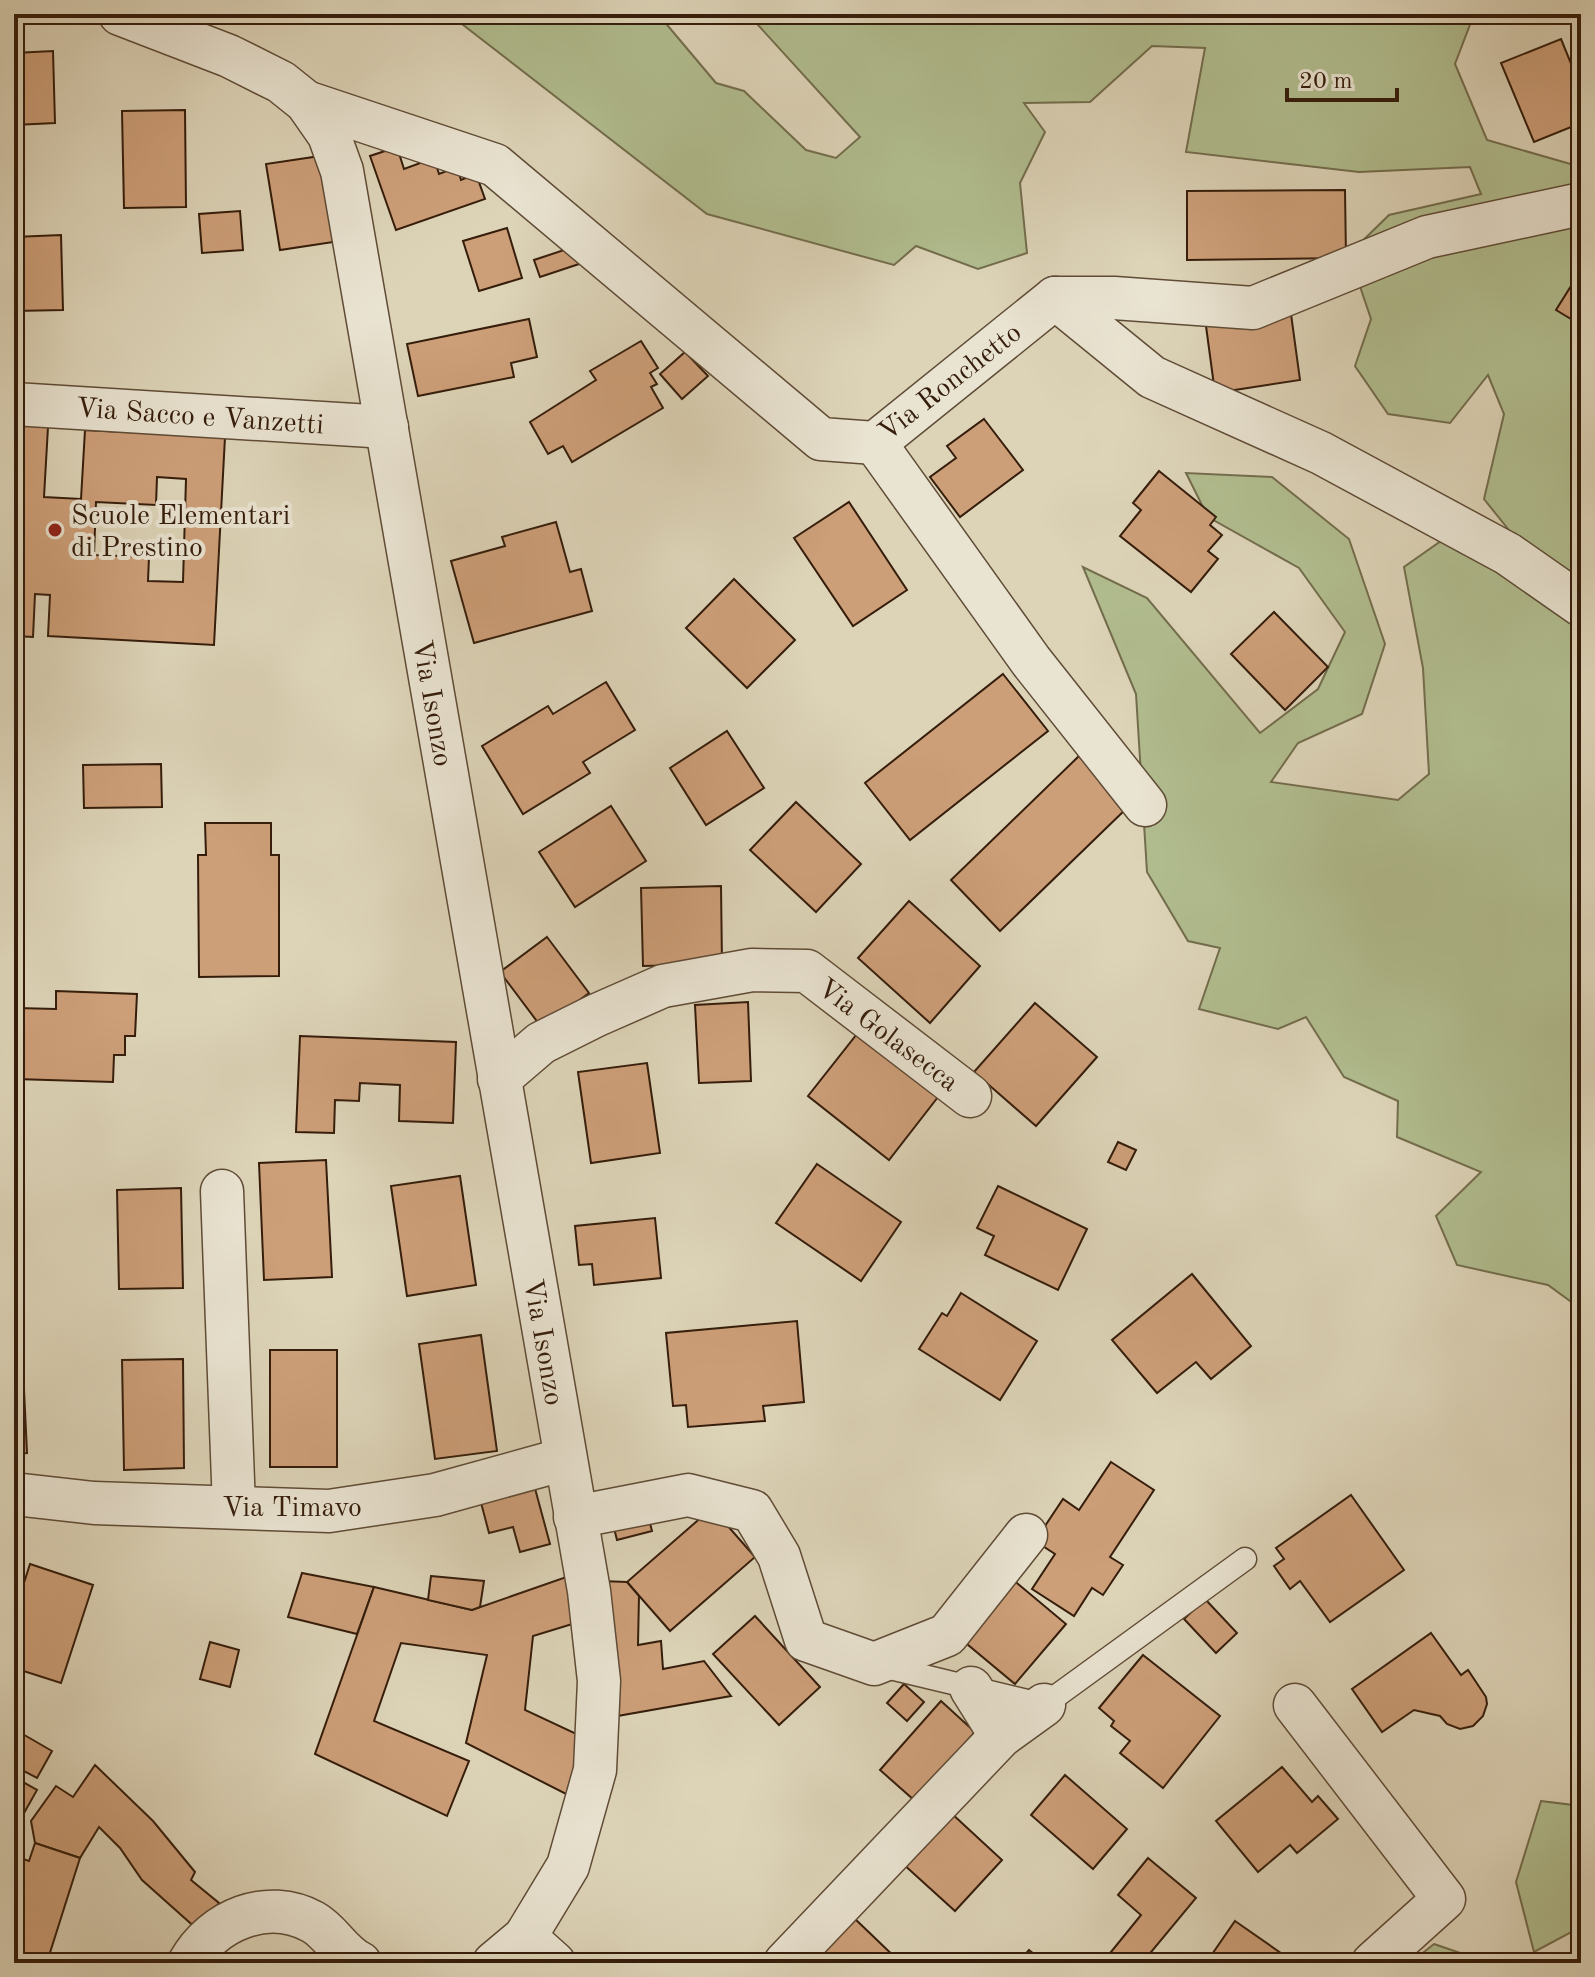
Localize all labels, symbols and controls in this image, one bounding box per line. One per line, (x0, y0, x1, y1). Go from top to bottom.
scale bar (1287, 52, 1397, 102)
text: 20 m (1299, 70, 1353, 94)
street label: Via Ronchetto (874, 319, 1027, 447)
street label: Via Sacco e Vanzetti (75, 395, 325, 441)
place label: Scuole Elementari di Prestino (71, 503, 290, 563)
marker: Scuole Elementari di Prestino (46, 521, 64, 539)
street label: Via Isonzo (406, 638, 456, 769)
street label: Via Golasecca (812, 975, 963, 1098)
street label: Via Isonzo (517, 1277, 567, 1408)
street label: Via Timavo (222, 1495, 362, 1523)

